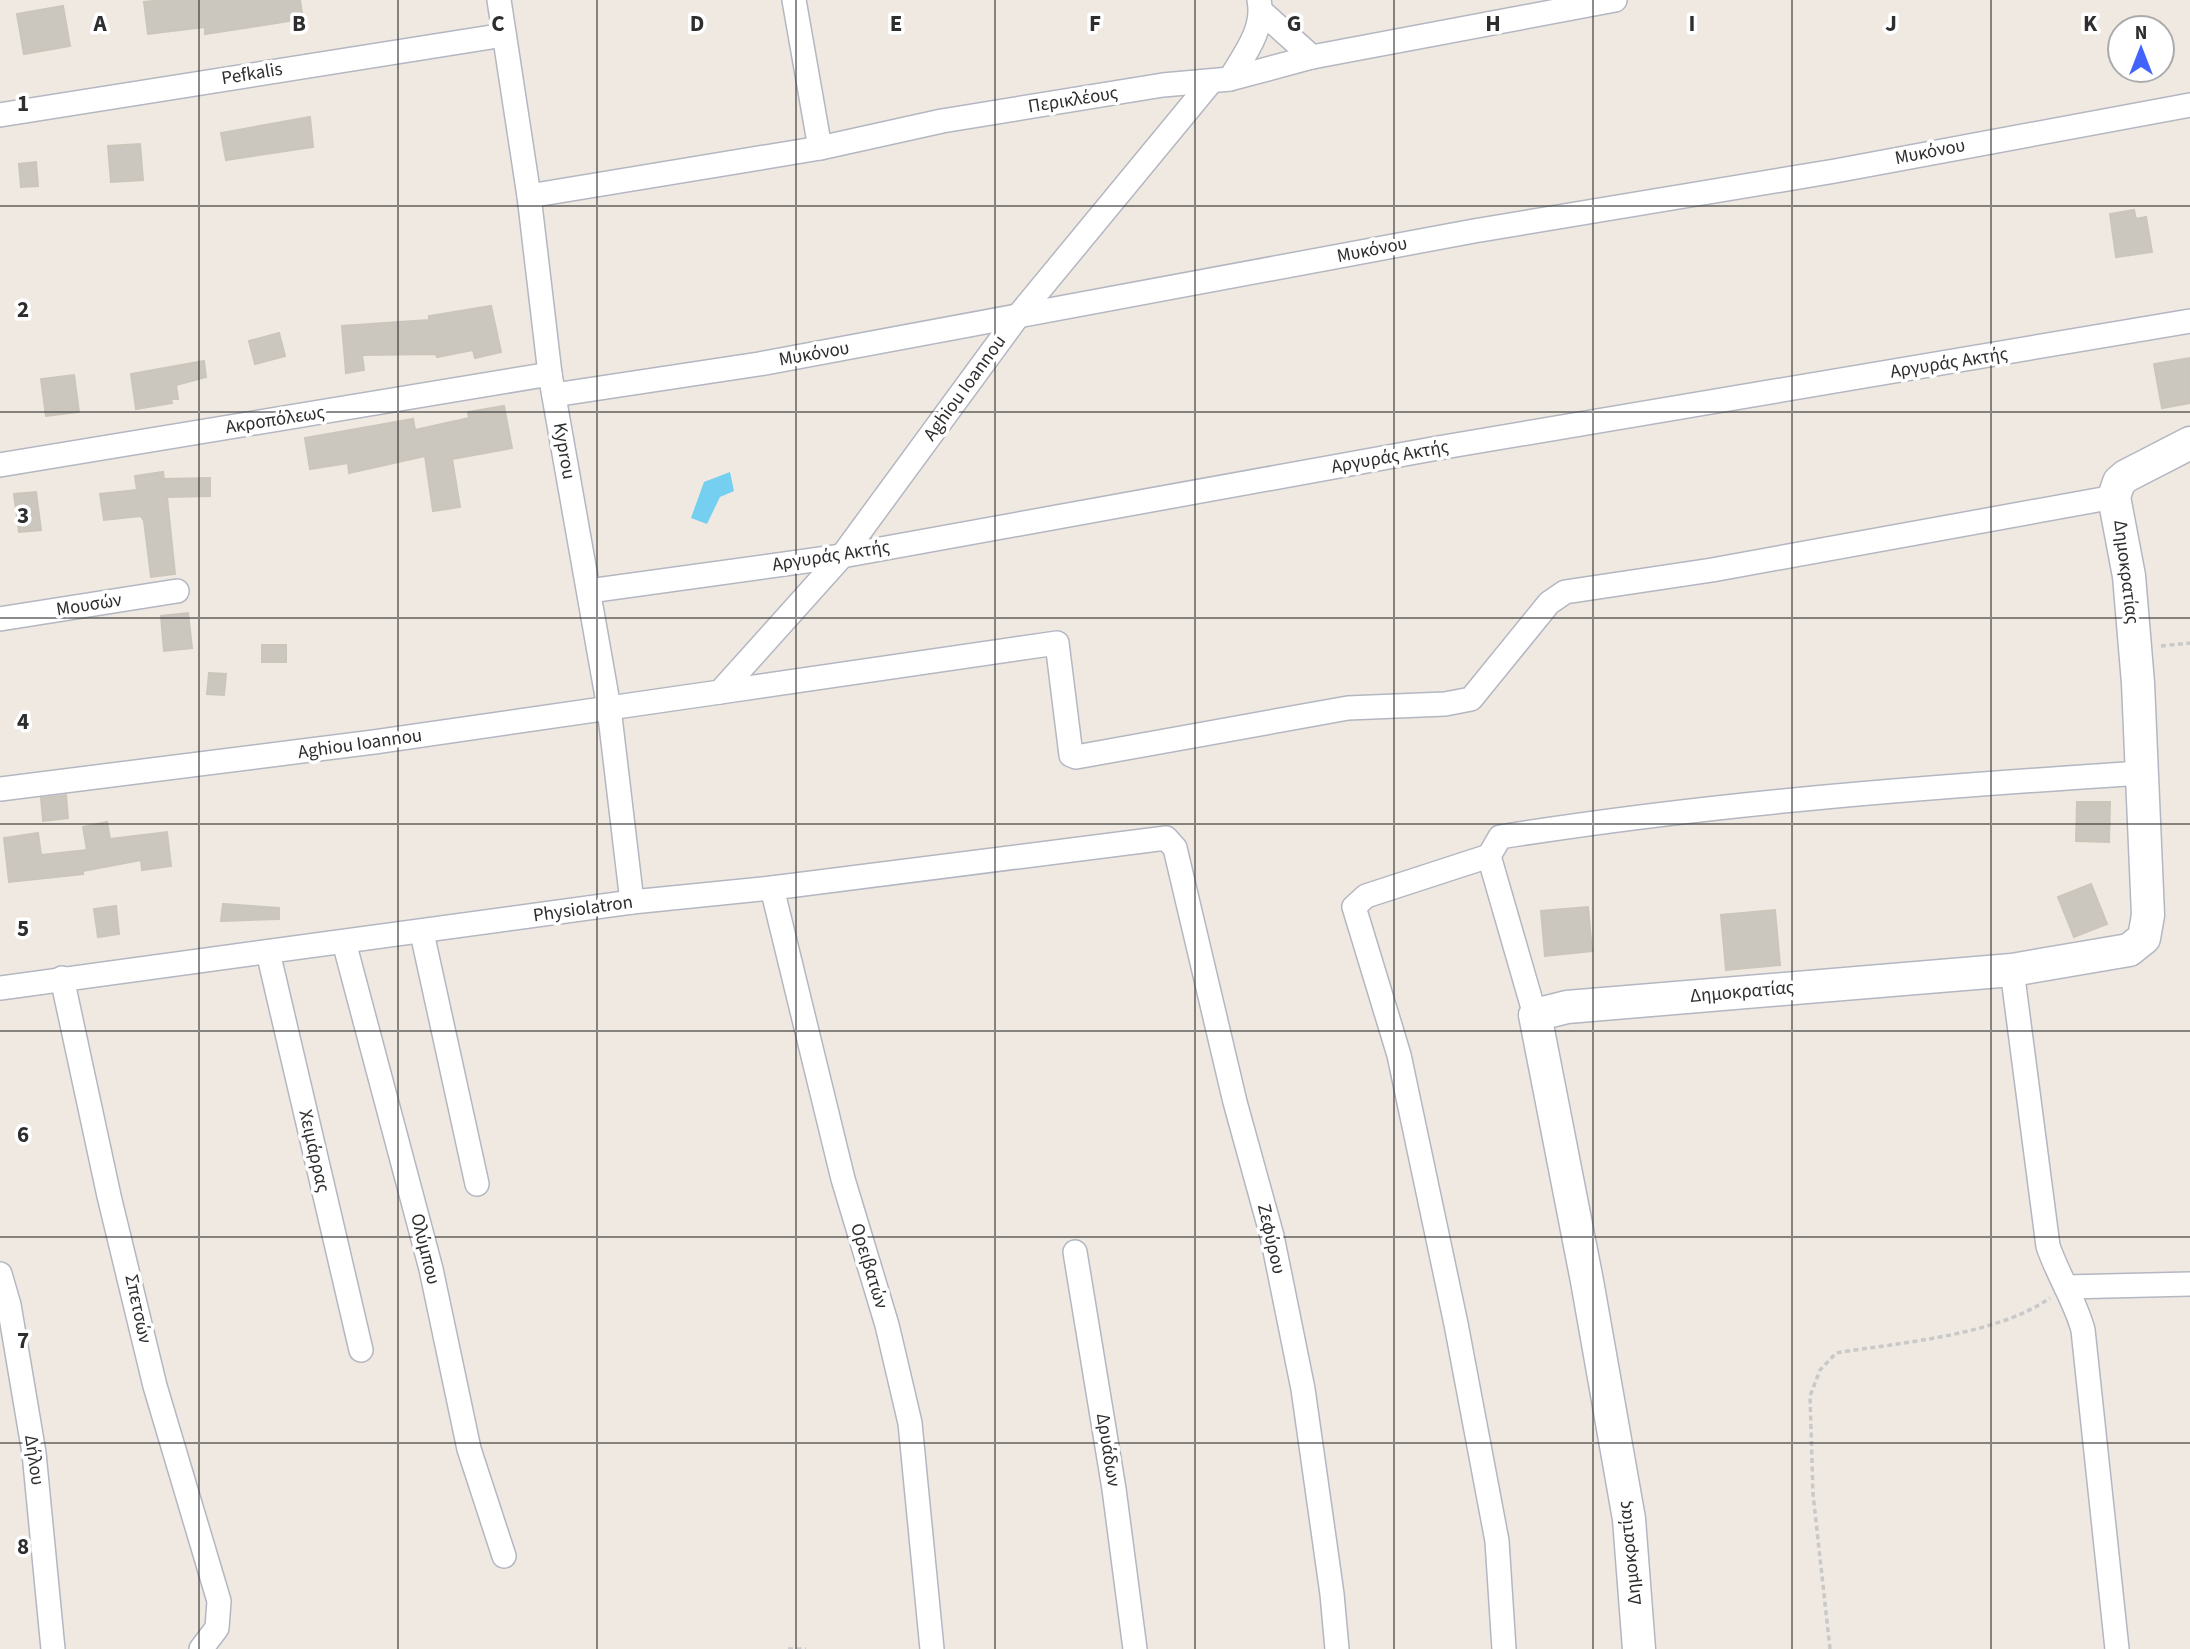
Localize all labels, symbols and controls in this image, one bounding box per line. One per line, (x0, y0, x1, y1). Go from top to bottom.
text: A (92, 7, 107, 40)
text: B (292, 7, 306, 40)
text: C (491, 7, 505, 40)
text: D (690, 7, 704, 40)
text: E (890, 7, 902, 40)
text: F (1089, 7, 1101, 40)
text: G (1287, 7, 1301, 40)
text: H (1485, 7, 1501, 40)
text: I (1689, 7, 1695, 40)
text: J (1885, 7, 1897, 40)
text: K (2083, 7, 2098, 40)
north arrow (2106, 14, 2176, 84)
text: N (2135, 20, 2147, 47)
street label: Pefkalis (220, 56, 285, 92)
street label: Περικλέους (1026, 80, 1120, 120)
text: 1 (17, 87, 29, 120)
street label: Μυκόνου (1893, 132, 1967, 172)
street label: Μυκόνου (1335, 230, 1409, 270)
text: 2 (17, 293, 29, 326)
street label: Aghiou Ioannou (917, 329, 1013, 447)
street label: Μυκόνου (777, 335, 851, 373)
street label: Αργυράς Ακτής (1888, 340, 2010, 386)
street label: Ακροπόλεως (223, 399, 327, 441)
street label: Kyprou (546, 421, 582, 481)
street label: Αργυράς Ακτής (1329, 433, 1451, 481)
text: 3 (17, 499, 29, 532)
street label: Δημοκρατίας (2106, 518, 2146, 626)
street label: Αργυράς Ακτής (770, 533, 892, 579)
street label: Μουσών (54, 587, 124, 623)
text: 4 (17, 705, 29, 738)
street label: Aghiou Ioannou (296, 722, 424, 766)
street label: Physiolatron (531, 889, 635, 929)
text: 5 (17, 912, 29, 945)
street label: Δημοκρατίας (1689, 974, 1795, 1010)
street label: Χειμάρρας (291, 1107, 337, 1195)
text: 6 (17, 1118, 29, 1151)
street label: Ζεφύρου (1250, 1201, 1292, 1277)
street label: Ολύμπου (403, 1211, 447, 1287)
street label: Ορειβατών (843, 1220, 895, 1312)
street label: Σπετσών (118, 1272, 158, 1346)
text: 7 (17, 1324, 29, 1357)
street label: Δρυάδων (1089, 1411, 1127, 1489)
street label: Δήλου (17, 1433, 51, 1487)
street label: Δημοκρατίας (1611, 1500, 1649, 1606)
text: 8 (17, 1530, 29, 1563)

